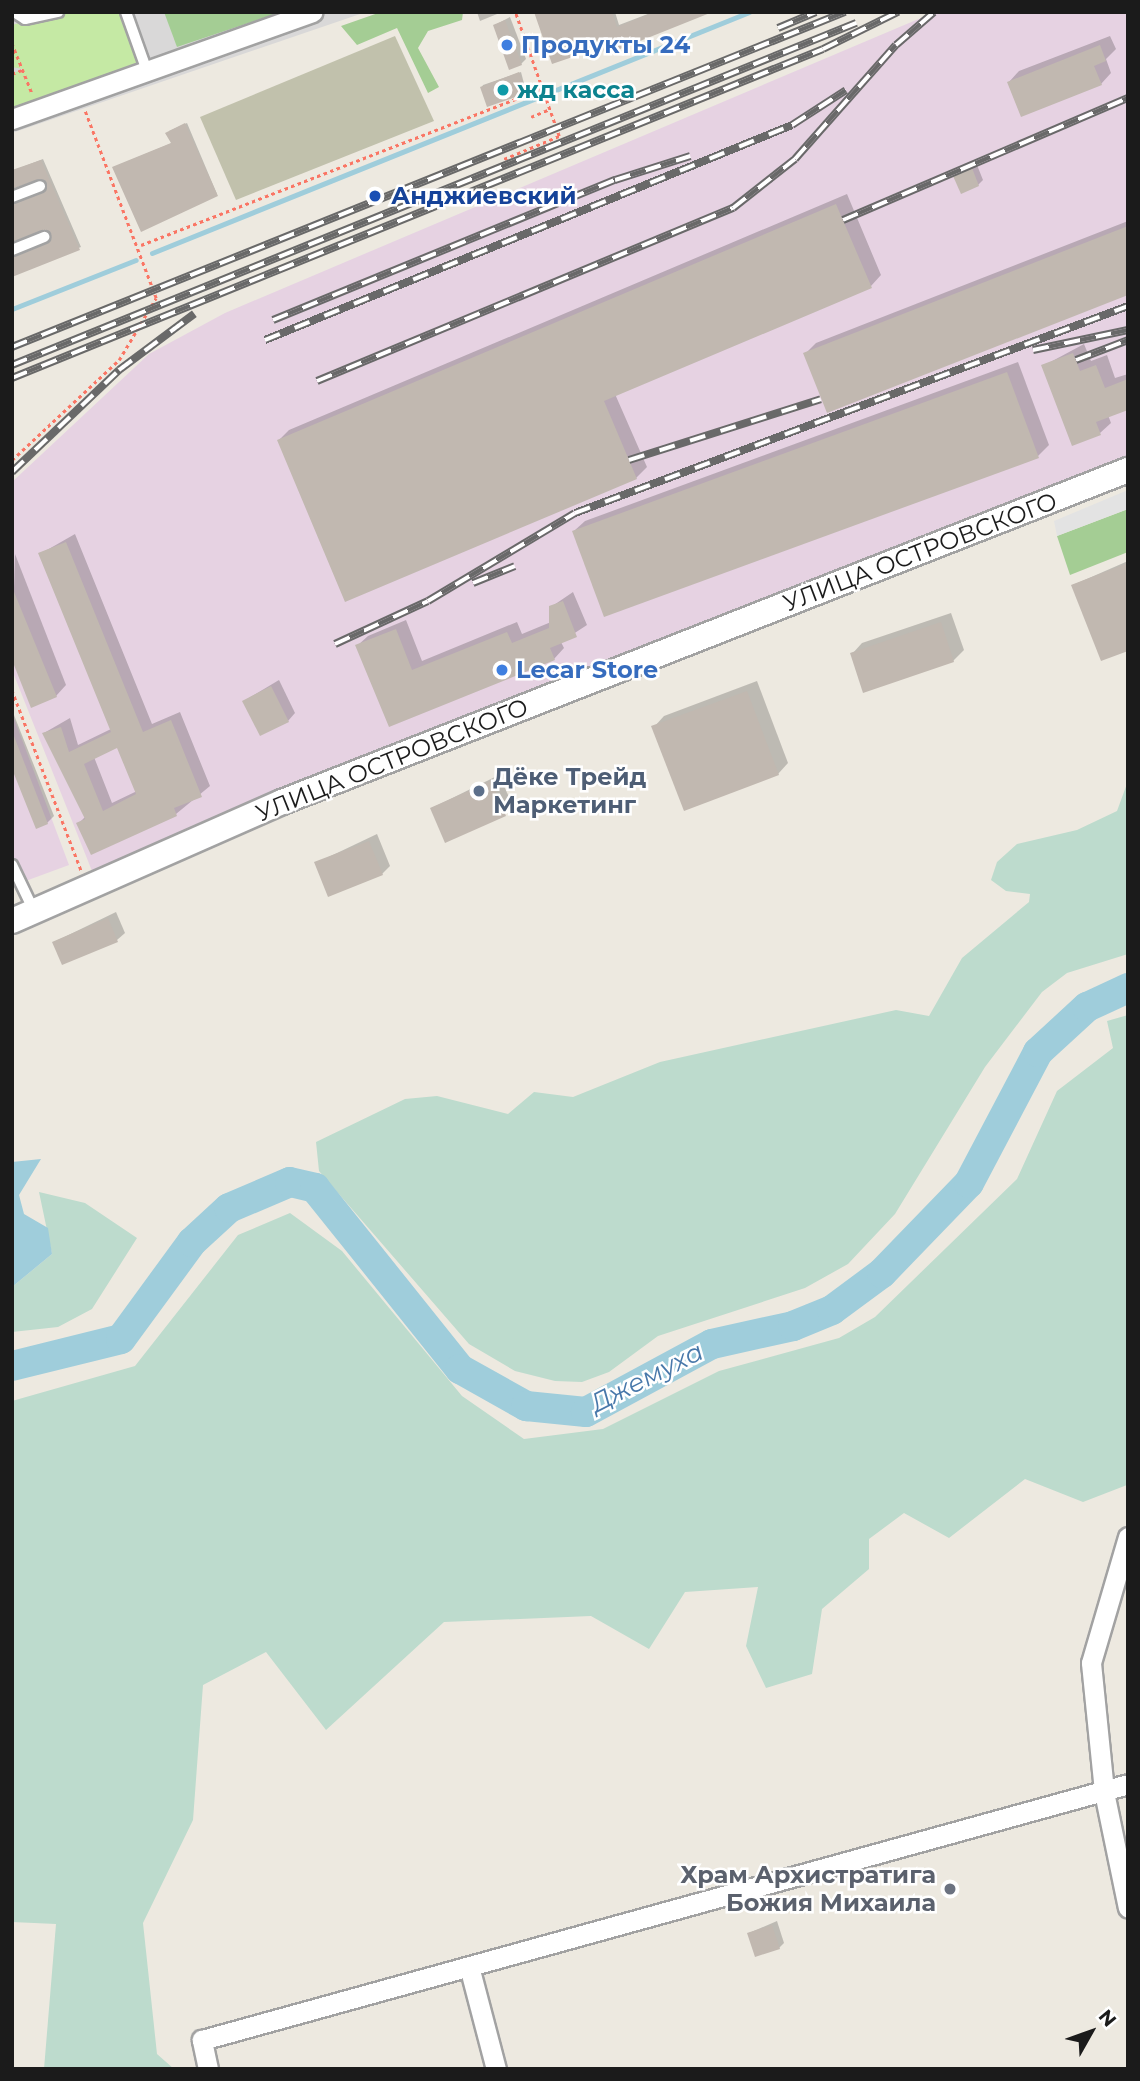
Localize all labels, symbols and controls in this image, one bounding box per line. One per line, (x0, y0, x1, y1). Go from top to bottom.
place label: Продукты 24 (521, 31, 690, 59)
marker: Продукты 24 (499, 37, 515, 53)
place label: жд касса (517, 76, 635, 104)
marker: жд касса (495, 82, 511, 98)
place label: Анджиевский (391, 182, 577, 210)
marker: Анджиевский (365, 186, 385, 206)
street label: УЛИЦА ОСТРОВСКОГО (779, 486, 1061, 618)
place label: Lecar Store (516, 656, 658, 684)
marker: Lecar Store (494, 662, 510, 678)
street label: УЛИЦА ОСТРОВСКОГО (252, 692, 532, 828)
place label: Дёке Трейд Маркетинг (493, 763, 646, 819)
marker: Дёке Трейд Маркетинг (471, 783, 487, 799)
water label: Джемуха (585, 1336, 709, 1420)
place label: Храм Архистратига Божия Михаила (680, 1861, 936, 1917)
marker: Храм Архистратига Божия Михаила (942, 1881, 958, 1897)
north arrow (1056, 1997, 1126, 2067)
text: N (1094, 2005, 1121, 2031)

